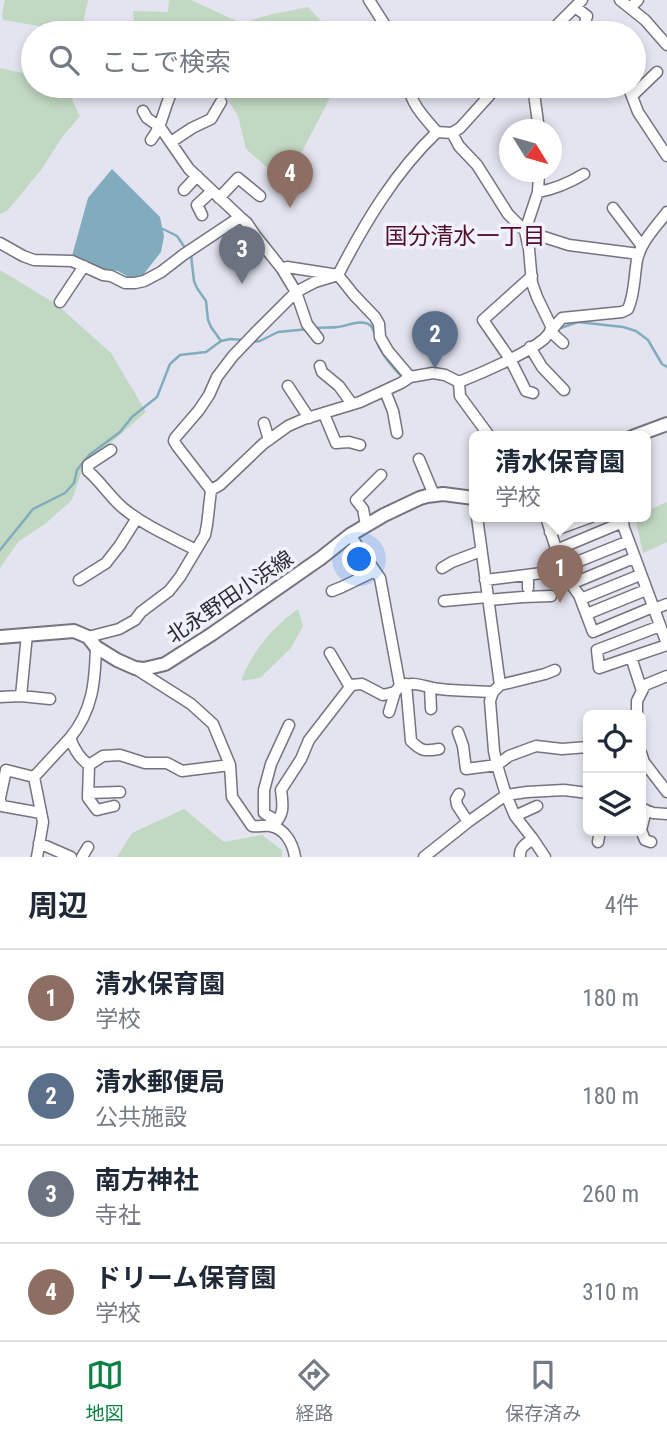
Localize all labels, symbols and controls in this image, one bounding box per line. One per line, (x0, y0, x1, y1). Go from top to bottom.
search box (21, 21, 646, 98)
icon: search (45, 41, 83, 79)
text: ここで検索 (101, 47, 231, 77)
north arrow (499, 119, 562, 182)
pin: 4 (267, 150, 313, 208)
district label: 国分清水一丁目 (385, 223, 546, 250)
pin: 3 (219, 226, 265, 284)
pin: 2 (412, 311, 458, 369)
popup (469, 431, 651, 522)
text: 清水保育園 (495, 447, 625, 477)
text: 学校 (495, 484, 541, 511)
your location (342, 542, 376, 576)
pin: 1 (537, 545, 583, 603)
street label: 北永野田小浜線 (162, 546, 298, 648)
map controls (583, 710, 646, 836)
button: locate (583, 710, 646, 773)
button: layers (583, 773, 646, 836)
text: 周辺 (28, 888, 88, 923)
text: 4件 (605, 892, 639, 919)
text: 清水保育園 (95, 969, 225, 999)
text: 1 (45, 985, 57, 1012)
text: 180 m (582, 985, 639, 1012)
text: 学校 (95, 1006, 141, 1033)
text: 清水郵便局 (95, 1067, 225, 1097)
text: 2 (45, 1083, 57, 1110)
text: 180 m (582, 1083, 639, 1110)
text: 公共施設 (95, 1104, 187, 1131)
text: 南方神社 (95, 1165, 199, 1195)
text: 3 (45, 1181, 57, 1208)
text: 260 m (582, 1181, 639, 1208)
text: 寺社 (95, 1202, 141, 1229)
text: ドリーム保育園 (95, 1263, 276, 1293)
text: 4 (45, 1279, 57, 1306)
text: 310 m (582, 1279, 639, 1306)
text: 学校 (95, 1300, 141, 1327)
tab: 地図 (86, 1356, 124, 1425)
tab: 経路 (295, 1356, 333, 1425)
tab: 保存済み (505, 1356, 581, 1425)

